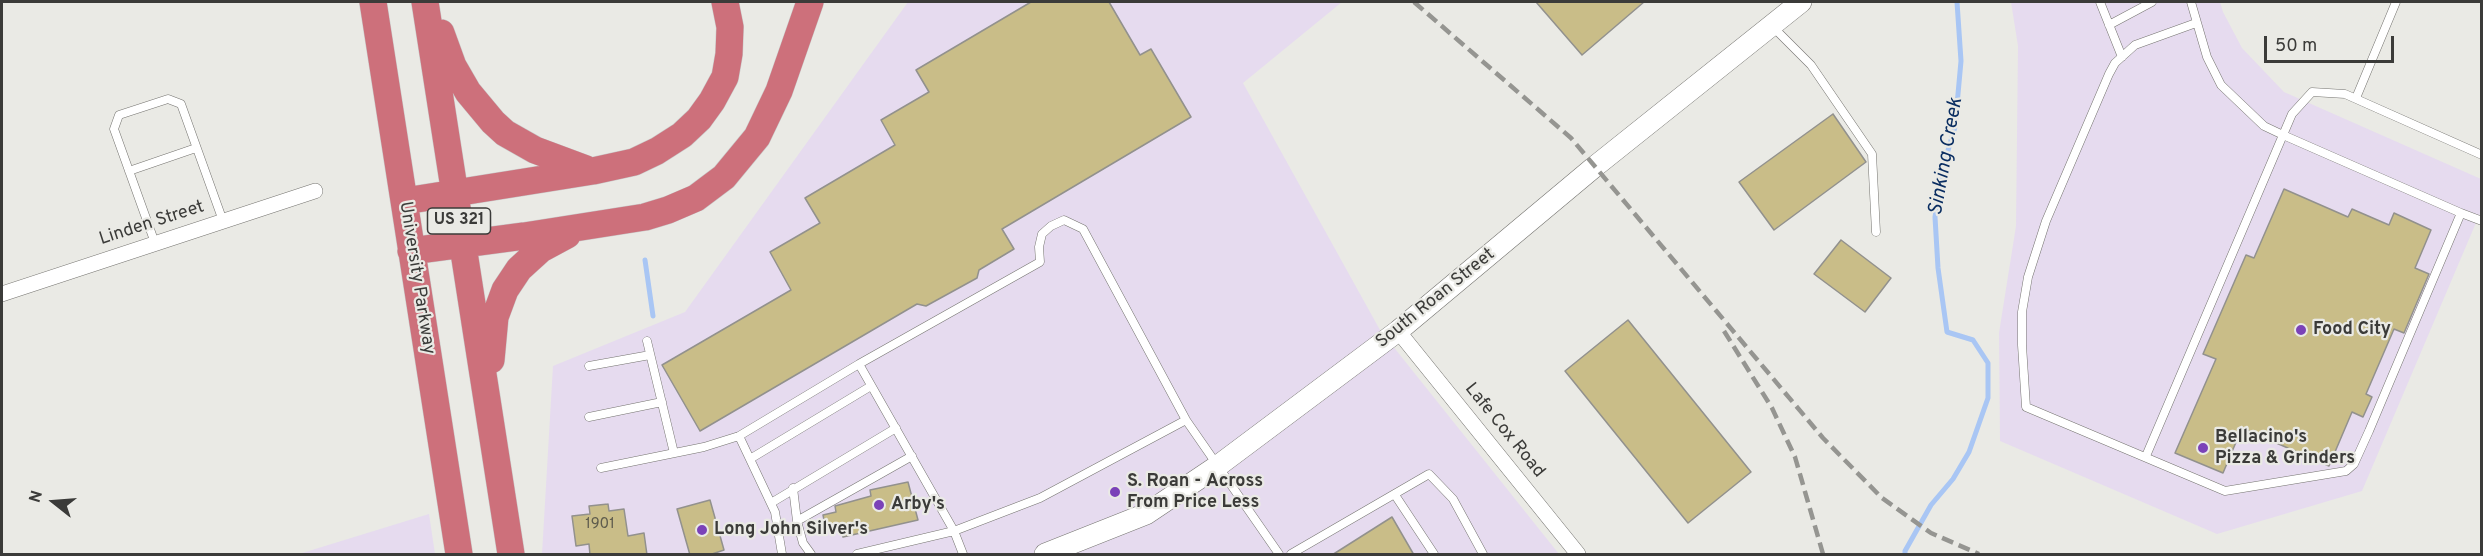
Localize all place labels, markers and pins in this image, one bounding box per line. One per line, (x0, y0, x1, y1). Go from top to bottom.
place label: Food City (2313, 319, 2391, 341)
marker: Food City (2294, 323, 2308, 337)
place label: Bellacino's Pizza & Grinders (2215, 427, 2355, 470)
marker: Bellacino's Pizza & Grinders (2196, 441, 2210, 455)
place label: S. Roan - Across From Price Less (1127, 471, 1263, 514)
marker: S. Roan - Across From Price Less (1108, 485, 1122, 499)
place label: Arby's (891, 494, 945, 516)
marker: Arby's (872, 498, 886, 512)
place label: Long John Silver's (714, 519, 868, 541)
marker: Long John Silver's (695, 523, 709, 537)

